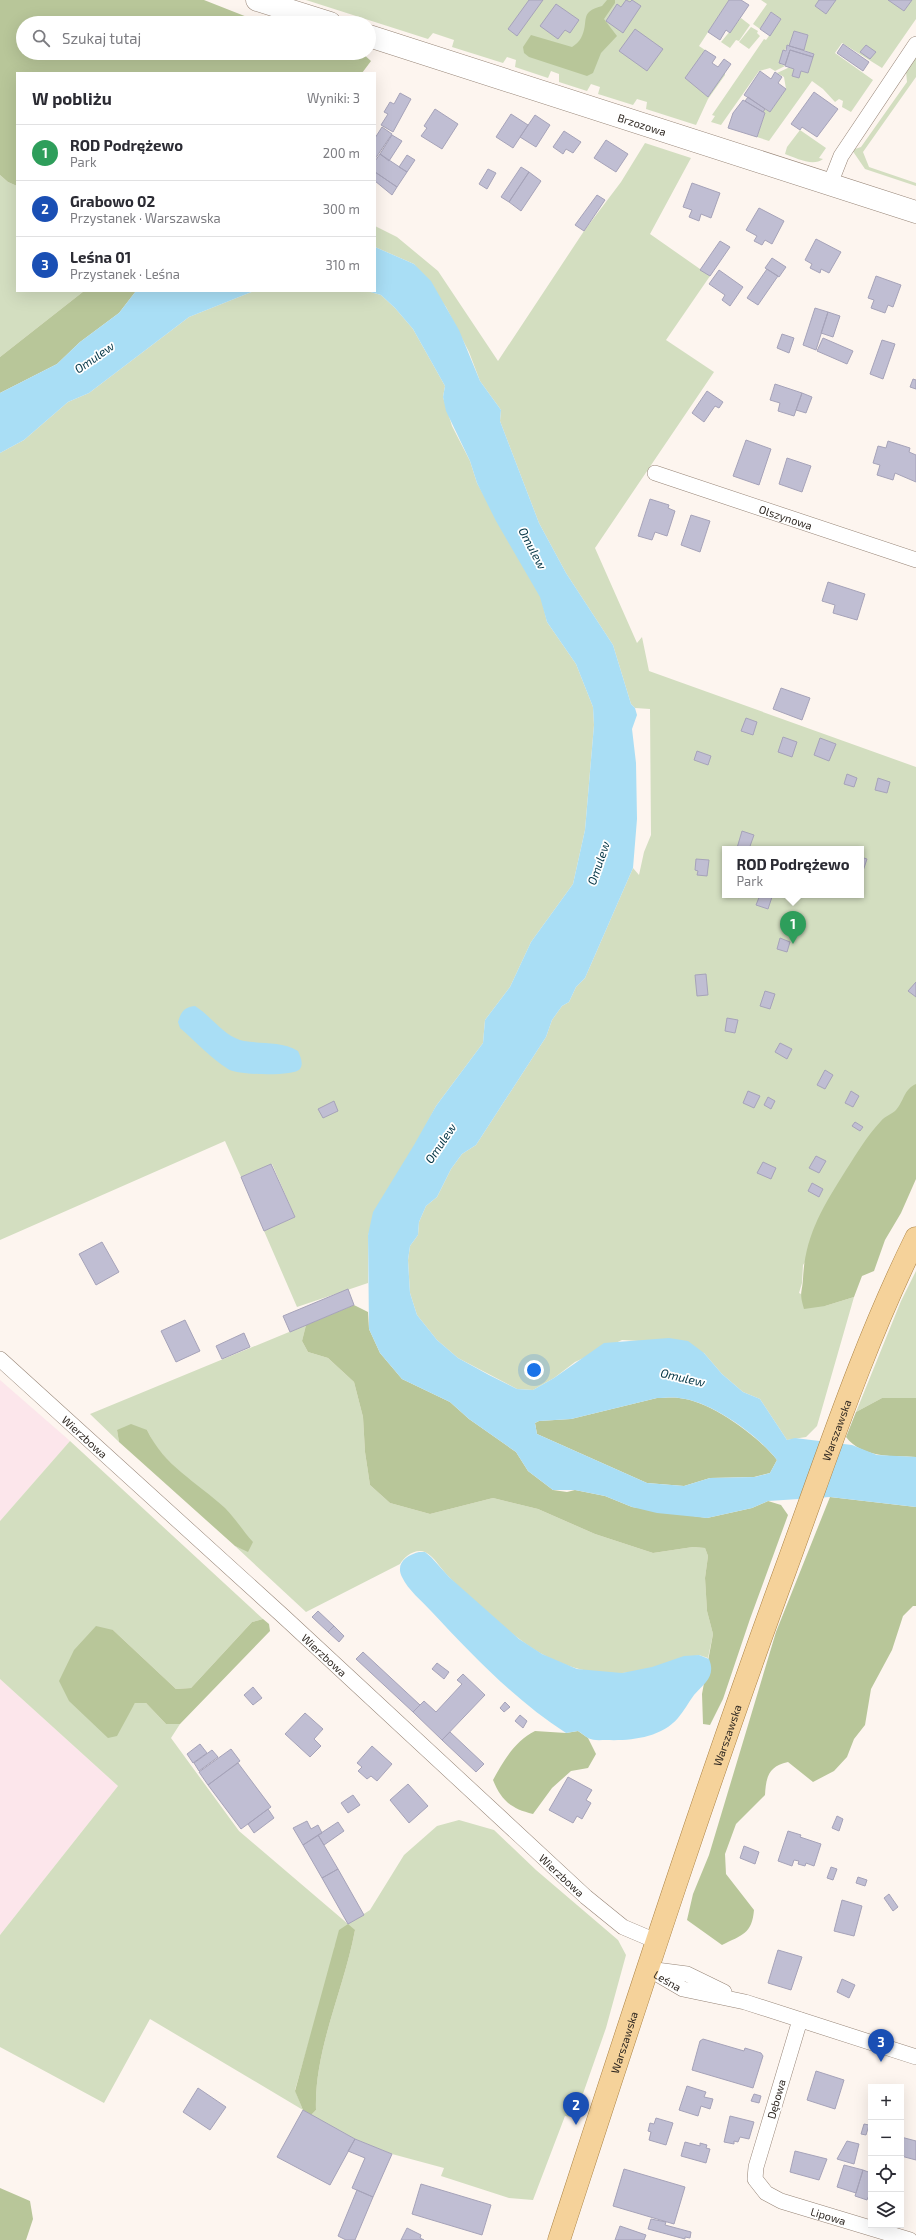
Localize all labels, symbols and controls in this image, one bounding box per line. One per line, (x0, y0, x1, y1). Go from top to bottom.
search box (16, 16, 376, 60)
icon: search (30, 27, 52, 49)
text: Szukaj tutaj (62, 29, 141, 47)
text: W pobliżu (32, 88, 112, 108)
text: Wyniki: 3 (307, 90, 360, 106)
street label: Brzozowa (616, 110, 668, 138)
text: ROD Podrężewo (70, 136, 183, 154)
text: 1 (42, 145, 48, 161)
text: 200 m (323, 145, 360, 161)
text: Park (70, 154, 97, 170)
text: Grabowo 02 (70, 192, 155, 210)
text: 2 (41, 201, 49, 217)
text: 300 m (323, 201, 360, 217)
text: Przystanek · Warszawska (70, 210, 221, 226)
text: Leśna 01 (70, 248, 131, 266)
text: 3 (41, 257, 49, 273)
text: 310 m (325, 257, 360, 273)
text: Przystanek · Leśna (70, 266, 180, 282)
water label: Omulew (71, 338, 117, 376)
street label: Olszynowa (758, 502, 814, 532)
water label: Omulew (516, 525, 550, 572)
water label: Omulew (584, 838, 612, 887)
popup (722, 846, 864, 898)
text: ROD Podrężewo (736, 855, 850, 873)
text: Park (736, 873, 763, 889)
pin: 1 (780, 911, 806, 944)
water label: Omulew (421, 1120, 459, 1166)
your location (524, 1360, 544, 1380)
water label: Omulew (659, 1365, 707, 1389)
street label: Warszawska (819, 1398, 853, 1463)
street label: Wierzbowa (60, 1412, 110, 1460)
street label: Wierzbowa (299, 1631, 350, 1679)
street label: Warszawska (710, 1703, 743, 1768)
street label: Wierzbowa (537, 1851, 587, 1899)
street label: Leśna (652, 1967, 684, 1993)
street label: Warszawska (607, 2010, 640, 2075)
pin: 3 (868, 2029, 894, 2062)
street label: Dębowa (764, 2078, 788, 2120)
map controls (868, 2084, 904, 2228)
button: + (868, 2084, 904, 2120)
pin: 2 (563, 2092, 589, 2125)
button: − (868, 2120, 904, 2156)
button: locate (868, 2156, 904, 2192)
button: layers (868, 2192, 904, 2228)
street label: Lipowa (809, 2204, 848, 2227)

